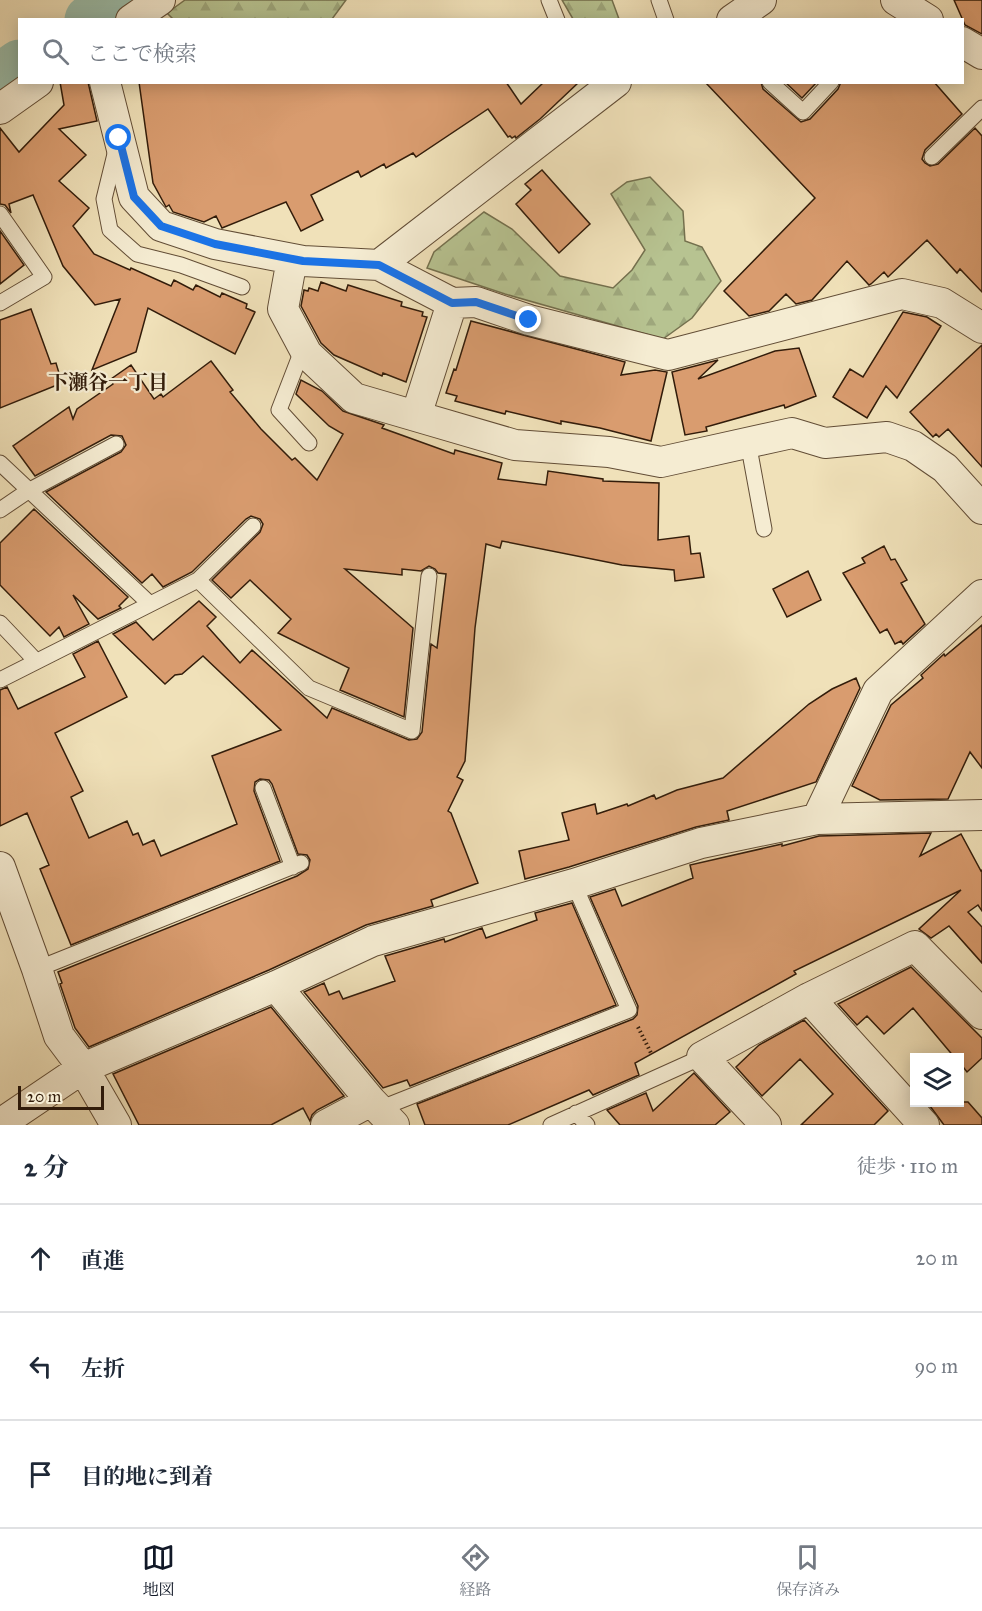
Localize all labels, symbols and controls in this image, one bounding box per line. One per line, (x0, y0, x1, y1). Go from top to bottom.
search box (18, 18, 964, 84)
icon: search (39, 35, 72, 68)
text: ここで検索 (87, 40, 197, 67)
route start (105, 124, 131, 150)
route end (515, 306, 541, 332)
district label: 下瀬谷一丁目 (48, 370, 168, 394)
map controls (910, 1053, 964, 1107)
button: layers (910, 1053, 964, 1107)
scale bar (18, 1083, 104, 1110)
text: 20 m (27, 1087, 61, 1106)
text: 2 分 (24, 1151, 68, 1183)
text: 徒歩 · 110 m (857, 1154, 958, 1178)
icon: ahead (24, 1242, 57, 1275)
text: 20 m (915, 1246, 958, 1270)
text: 直進 (81, 1247, 125, 1274)
icon: left (24, 1350, 57, 1383)
text: 90 m (915, 1354, 958, 1378)
text: 左折 (81, 1355, 125, 1382)
icon: arrive (24, 1458, 57, 1491)
text: 目的地に到着 (81, 1463, 213, 1490)
tab: 地図 (142, 1541, 175, 1600)
tab: 経路 (459, 1541, 492, 1600)
tab: 保存済み (776, 1541, 840, 1600)

